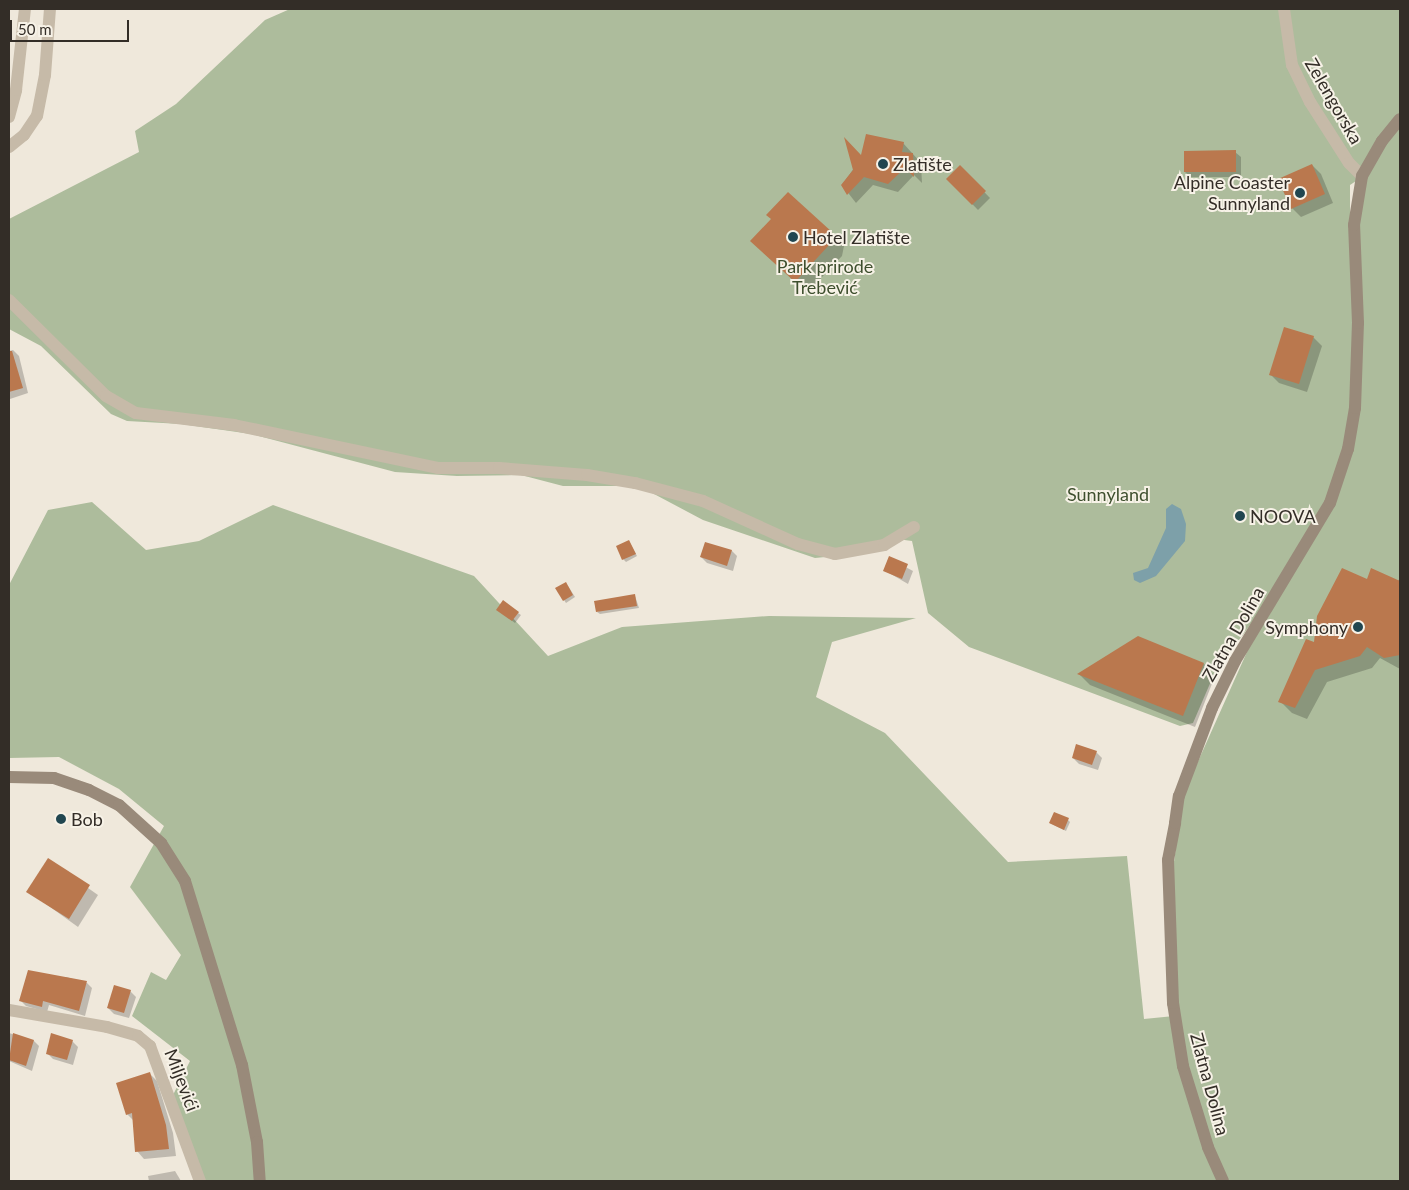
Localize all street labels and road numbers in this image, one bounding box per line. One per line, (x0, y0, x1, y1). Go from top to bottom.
street label: Zelengorska (1301, 54, 1367, 148)
street label: Zlatna Dolina (1197, 583, 1269, 685)
street label: Zlatna Dolina (1186, 1030, 1234, 1138)
street label: Miljevići (160, 1046, 204, 1114)

